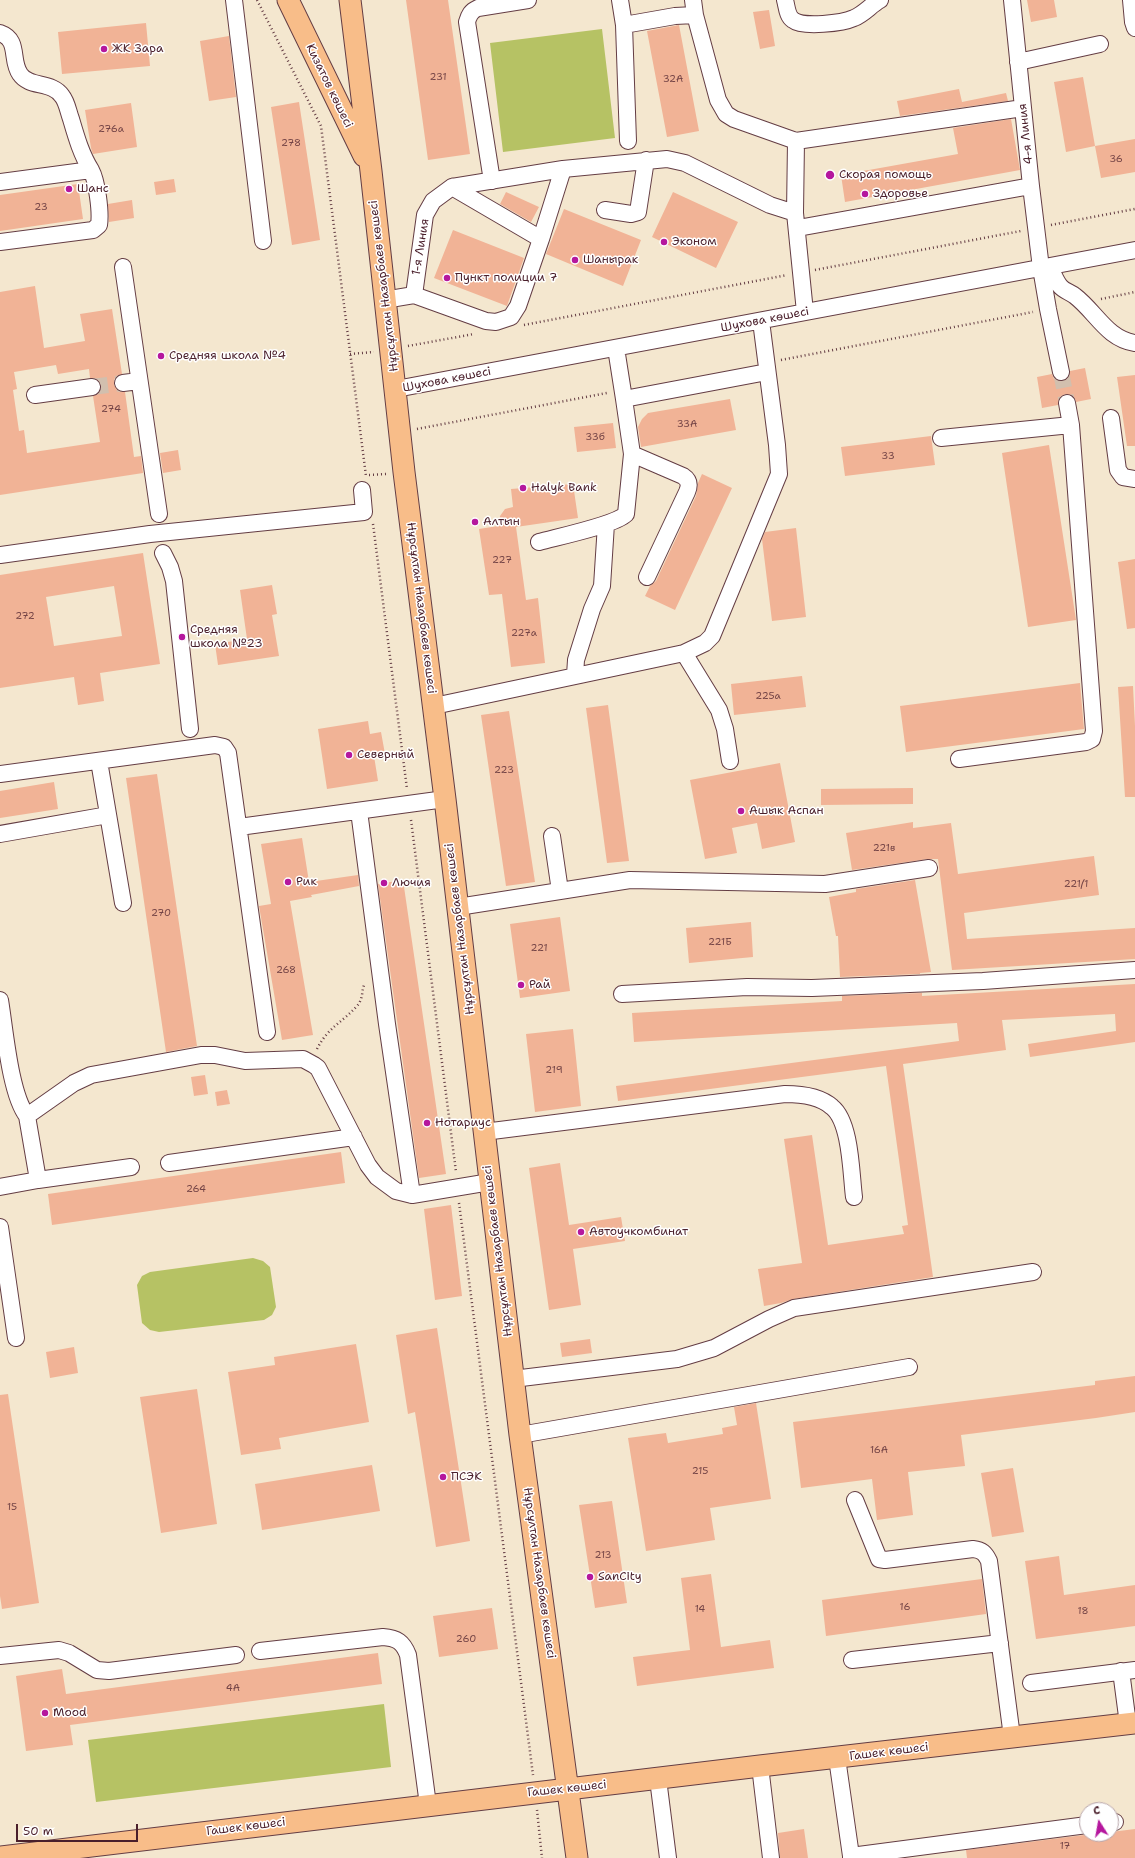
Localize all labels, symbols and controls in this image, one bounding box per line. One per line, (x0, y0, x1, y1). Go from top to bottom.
place label: ЖК Зара (112, 42, 163, 56)
street label: Кизатов көшесі (302, 42, 356, 130)
marker: ЖК Зара (99, 44, 109, 54)
house number: 231 (429, 71, 447, 83)
house number: 32А (663, 73, 683, 85)
street label: 4-я Линия (1016, 103, 1036, 165)
house number: 276а (98, 123, 124, 135)
house number: 278 (281, 137, 301, 149)
house number: 36 (1109, 153, 1123, 165)
place label: Скорая помощь (839, 168, 932, 182)
marker: Скорая помощь (824, 169, 836, 181)
place label: Шанс (77, 182, 109, 196)
marker: Шанс (64, 184, 74, 194)
place label: Здоровье (873, 187, 928, 201)
marker: Здоровье (860, 189, 870, 199)
street label: Нұрсұлтан Назарбаев көшесі (366, 199, 402, 373)
house number: 23 (34, 201, 48, 213)
street label: 1-я Линия (409, 218, 433, 276)
place label: Эконом (672, 235, 717, 249)
marker: Эконом (659, 237, 669, 247)
place label: Шанырак (583, 253, 638, 267)
marker: Шанырак (570, 255, 580, 265)
place label: Пункт полиции 7 (455, 271, 557, 285)
marker: Пункт полиции 7 (442, 273, 452, 283)
street label: Шухова көшесі (720, 304, 810, 336)
place label: Средняя школа №4 (169, 349, 286, 363)
marker: Средняя школа №4 (156, 351, 166, 361)
street label: Шухова көшесі (402, 364, 492, 396)
house number: 274 (101, 403, 121, 415)
house number: 33А (677, 418, 697, 430)
house number: 33б (585, 431, 605, 443)
house number: 33 (881, 450, 895, 462)
place label: Halyk Bank (531, 481, 597, 495)
marker: Halyk Bank (518, 483, 528, 493)
place label: Алтын (483, 515, 520, 529)
marker: Алтын (470, 517, 480, 527)
street label: Нұрсұлтан Назарбаев көшесі (403, 521, 439, 695)
house number: 227 (492, 554, 512, 566)
house number: 272 (15, 610, 35, 622)
place label: Средняя школа №23 (190, 623, 263, 651)
house number: 227а (511, 627, 537, 639)
marker: Средняя школа №23 (177, 632, 187, 642)
house number: 225а (755, 690, 781, 702)
place label: Северный (357, 748, 414, 762)
marker: Северный (344, 750, 354, 760)
house number: 223 (494, 764, 514, 776)
place label: Ашык Аспан (749, 804, 823, 818)
marker: Ашык Аспан (736, 806, 746, 816)
street label: Нұрсұлтан Назарбаев көшесі (442, 842, 478, 1016)
house number: 221в (873, 842, 895, 854)
place label: Рик (296, 875, 317, 889)
place label: Лючия (392, 876, 431, 890)
marker: Рик (283, 877, 293, 887)
marker: Лючия (379, 878, 389, 888)
house number: 221/1 (1064, 878, 1088, 890)
house number: 270 (151, 907, 171, 919)
house number: 221Б (708, 936, 732, 948)
house number: 221 (530, 942, 548, 954)
house number: 268 (276, 964, 296, 976)
place label: Рай (529, 978, 551, 992)
marker: Рай (516, 980, 526, 990)
house number: 219 (545, 1064, 563, 1076)
place label: Нотариус (435, 1116, 491, 1130)
marker: Нотариус (422, 1118, 432, 1128)
street label: Нұрсұлтан Назарбаев көшесі (480, 1164, 516, 1338)
house number: 264 (186, 1183, 206, 1195)
place label: Автоучкомбинат (589, 1225, 688, 1239)
marker: Автоучкомбинат (576, 1227, 586, 1237)
house number: 16А (870, 1444, 888, 1456)
house number: 215 (692, 1465, 708, 1477)
place label: ПСЭК (451, 1470, 482, 1484)
marker: ПСЭК (438, 1472, 448, 1482)
street label: Нұрсұлтан Назарбаев көшесі (520, 1486, 558, 1660)
house number: 15 (7, 1501, 17, 1513)
house number: 213 (594, 1549, 612, 1561)
place label: SanCity (598, 1570, 642, 1584)
marker: SanCity (585, 1572, 595, 1582)
house number: 16 (900, 1601, 910, 1613)
house number: 14 (695, 1603, 705, 1615)
house number: 18 (1077, 1605, 1089, 1617)
house number: 260 (456, 1633, 476, 1645)
house number: 4А (226, 1682, 240, 1694)
place label: Mood (53, 1706, 87, 1720)
marker: Mood (40, 1708, 50, 1718)
street label: Гашек көшесі (849, 1740, 929, 1764)
street label: Гашек көшесі (527, 1778, 607, 1800)
north arrow (1079, 1802, 1119, 1842)
text: С (1092, 1803, 1102, 1819)
street label: Гашек көшесі (206, 1815, 286, 1839)
scale bar (18, 1816, 140, 1842)
text: 50 m (23, 1823, 53, 1839)
house number: 17 (1060, 1840, 1070, 1852)

